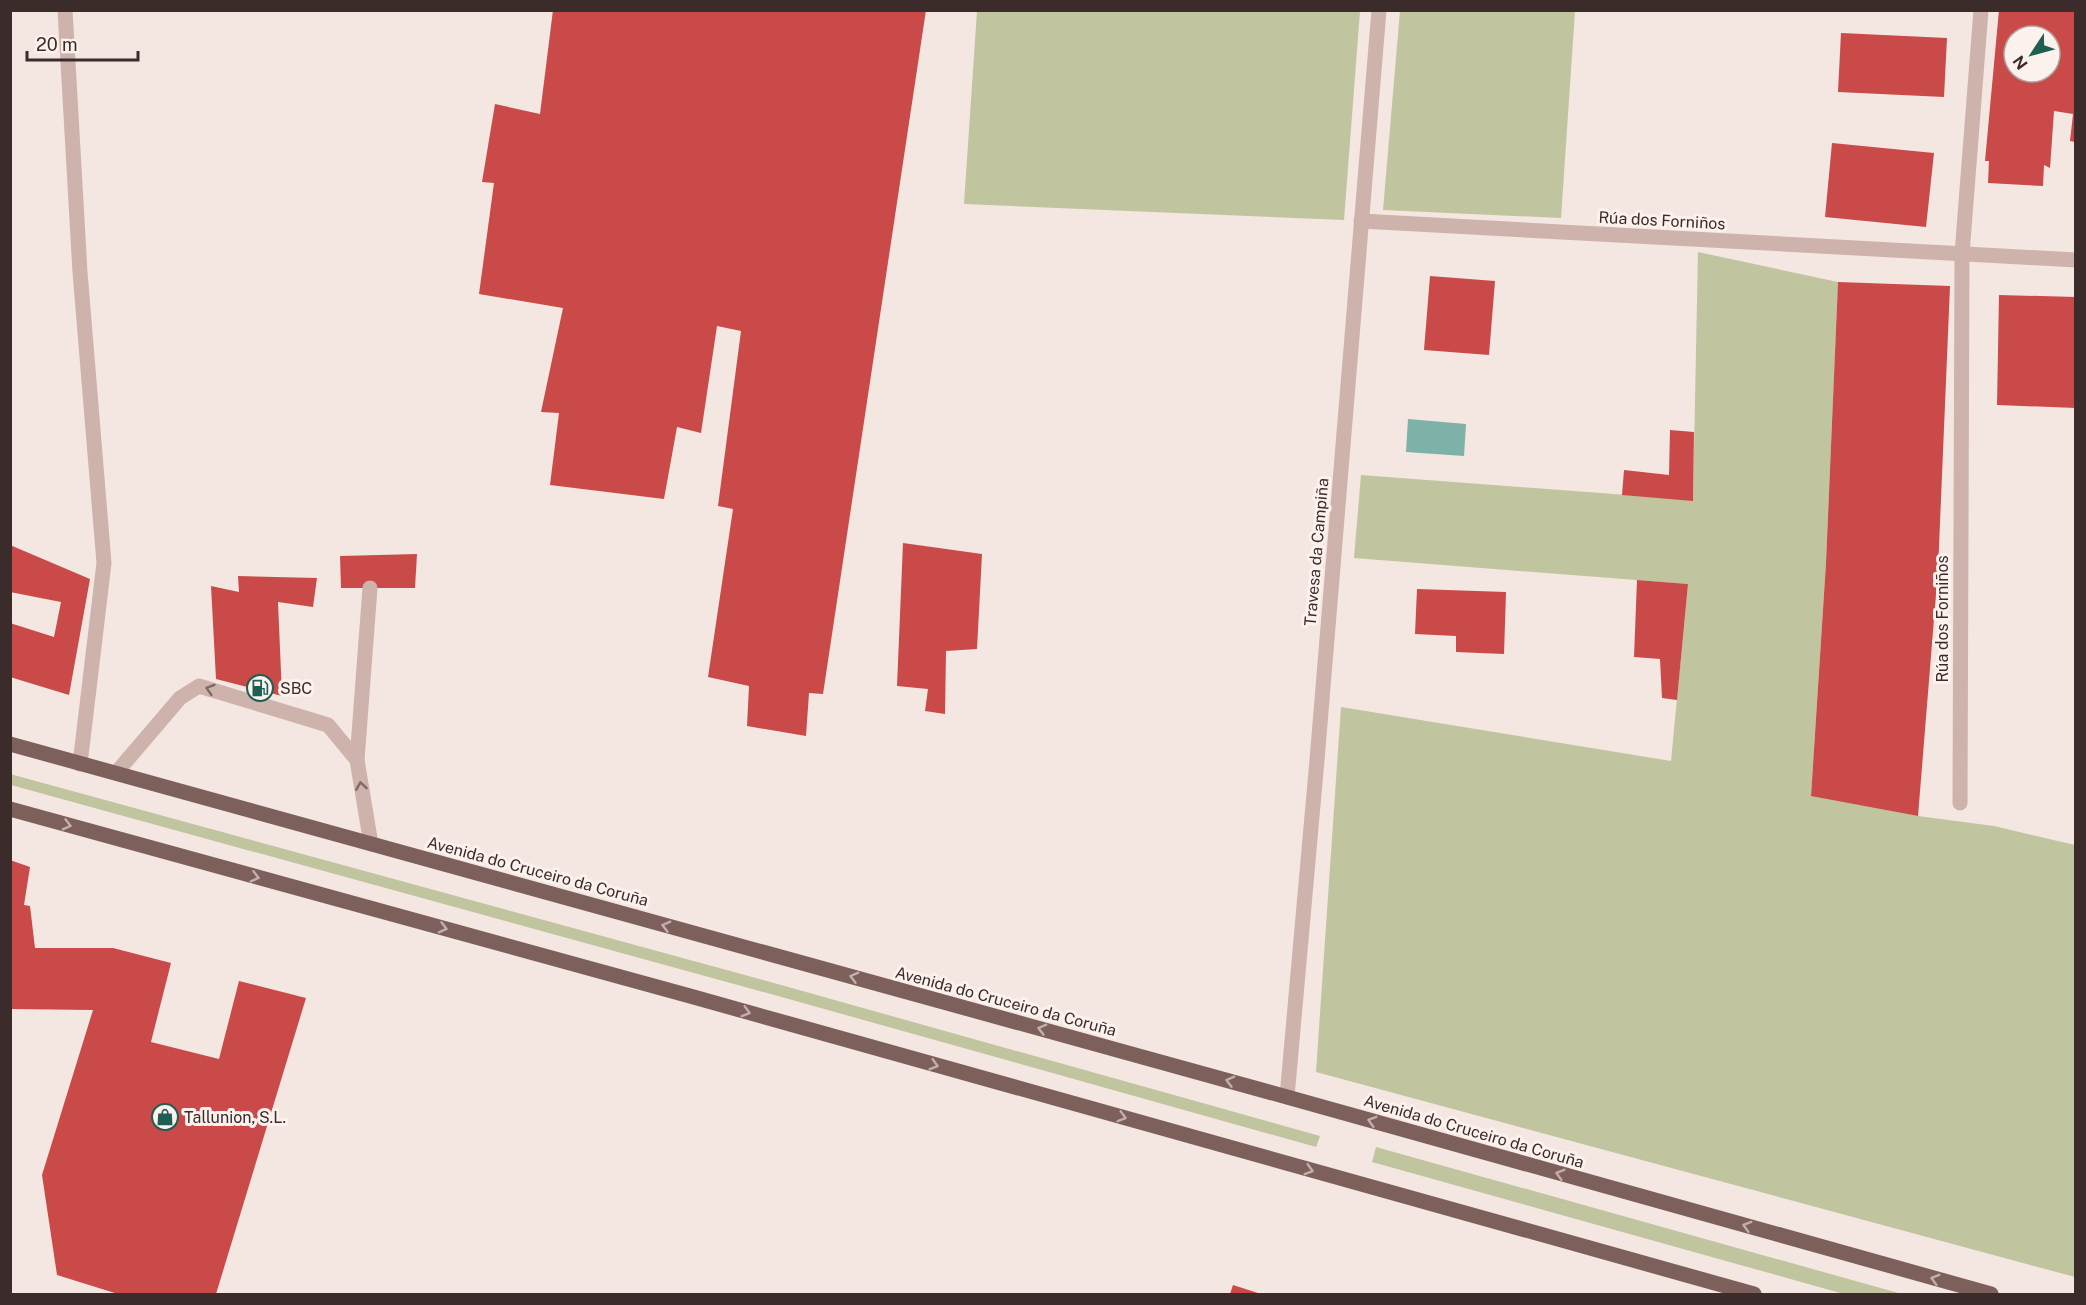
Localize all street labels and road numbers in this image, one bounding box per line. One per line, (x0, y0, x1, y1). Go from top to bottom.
street label: Rúa dos Forniños (1598, 208, 1726, 233)
street label: Travesa da Campiña (1301, 477, 1332, 627)
street label: Rúa dos Forniños (1933, 555, 1952, 683)
street label: Avenida do Cruceiro da Coruña (425, 833, 650, 910)
street label: Avenida do Cruceiro da Coruña (893, 963, 1118, 1040)
street label: Avenida do Cruceiro da Coruña (1362, 1091, 1586, 1172)

